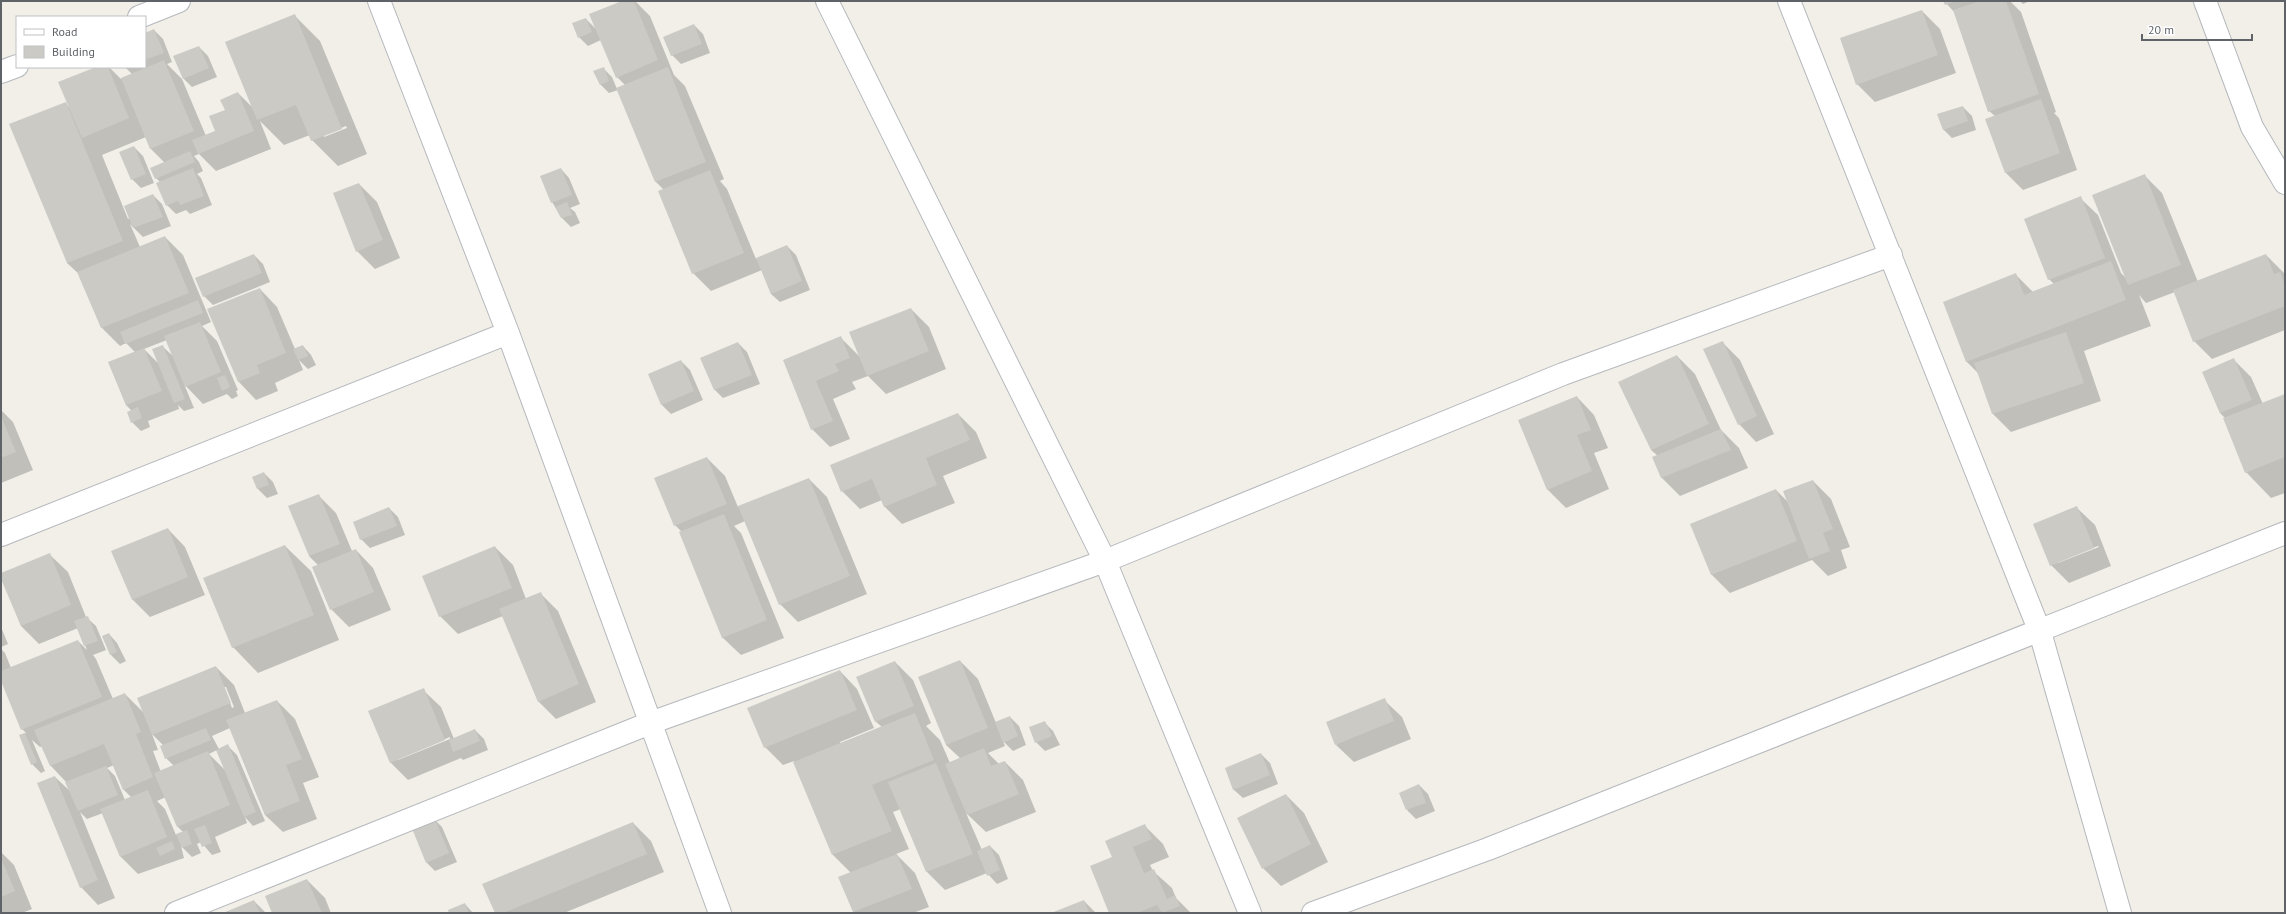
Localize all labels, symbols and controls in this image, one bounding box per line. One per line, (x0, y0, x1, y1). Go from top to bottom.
legend (16, 16, 146, 68)
scale bar (2142, 16, 2252, 42)
text: 20 m (2148, 22, 2174, 37)
text: Road (52, 24, 77, 39)
text: Building (52, 44, 95, 59)

